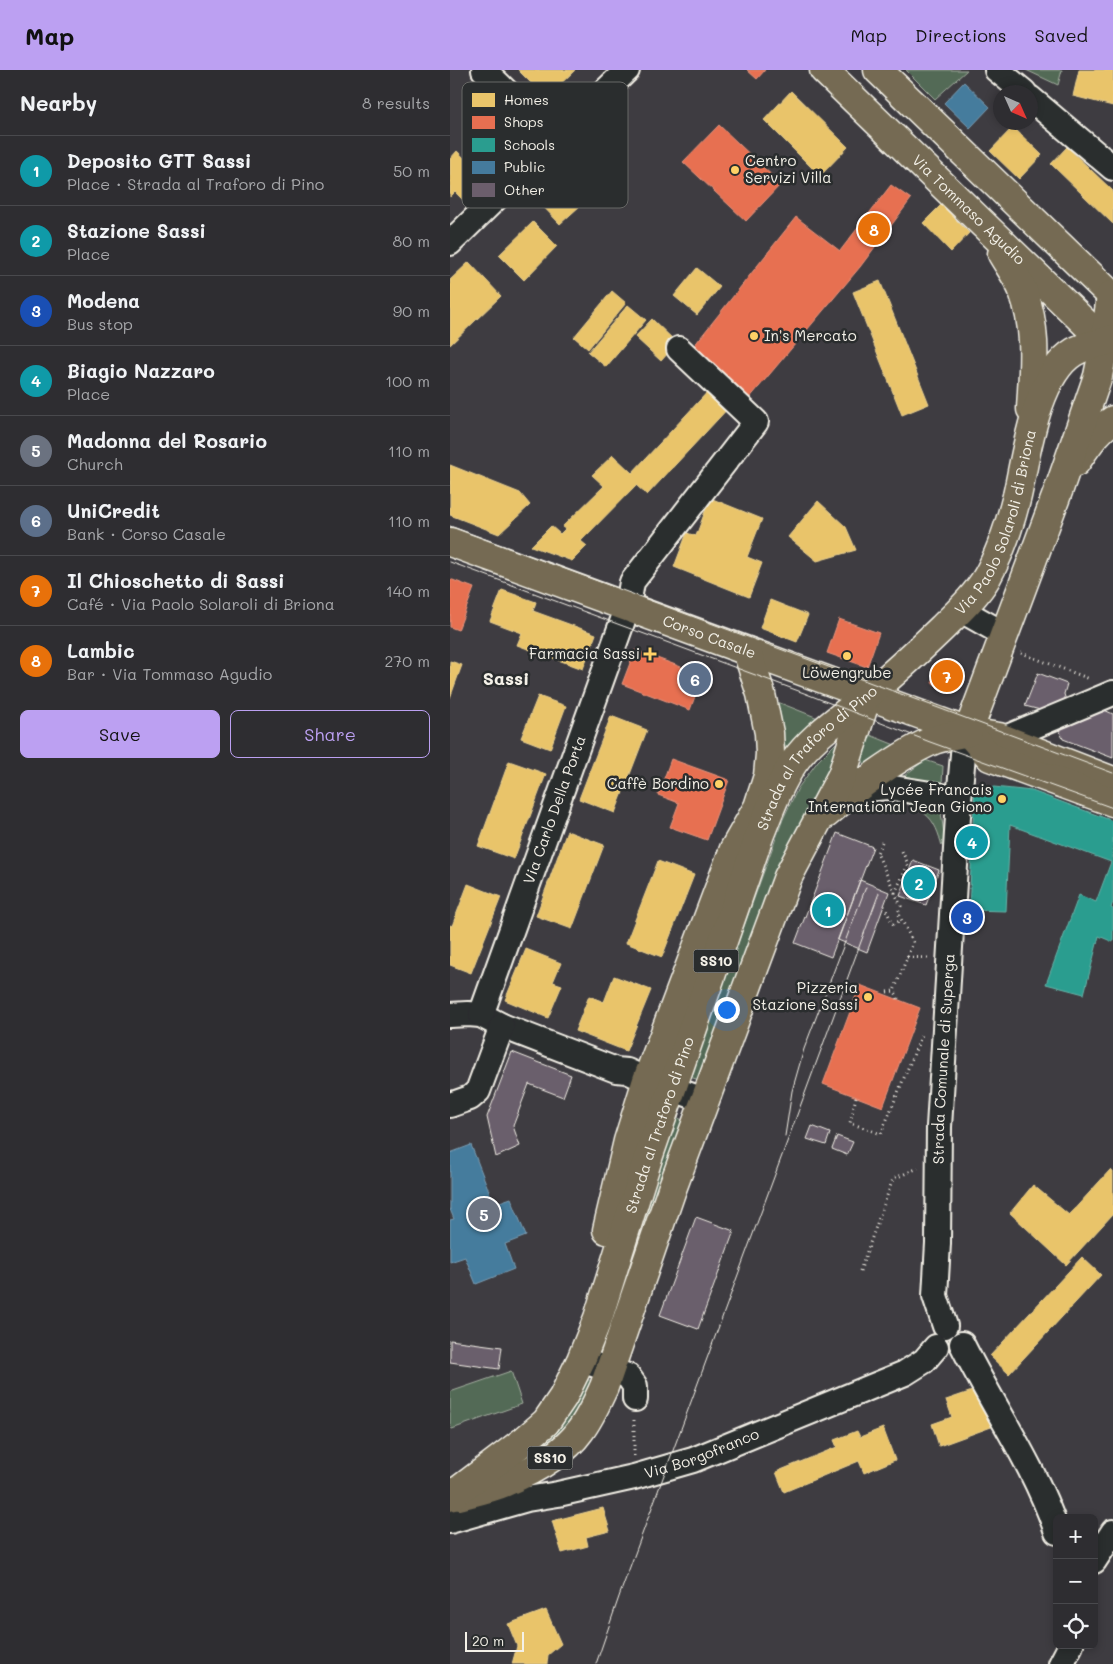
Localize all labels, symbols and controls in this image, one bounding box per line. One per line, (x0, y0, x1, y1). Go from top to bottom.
text: Map (25, 20, 74, 51)
text: Map (850, 23, 887, 47)
text: Directions (915, 23, 1007, 47)
text: Saved (1035, 23, 1088, 47)
legend (462, 82, 628, 208)
north arrow (993, 85, 1038, 130)
text: Nearby (20, 89, 97, 116)
text: Homes (504, 90, 549, 109)
text: 8 results (362, 92, 430, 113)
text: Shops (504, 112, 544, 131)
text: Schools (504, 135, 555, 154)
text: Deposito GTT Sassi (67, 148, 251, 173)
place label: Centro Servizi Villa (745, 150, 832, 187)
street label: Via Tommaso Agudio (908, 150, 1030, 269)
text: Public (504, 157, 545, 176)
text: 1 (32, 160, 40, 181)
text: 50 m (393, 160, 430, 181)
marker: Centro Servizi Villa (729, 164, 741, 176)
text: Place · Strada al Traforo di Pino (67, 173, 324, 194)
text: Other (504, 180, 545, 199)
pin: 8 (858, 210, 890, 248)
text: Stazione Sassi (67, 218, 206, 243)
text: 2 (32, 230, 40, 251)
text: 80 m (393, 230, 430, 251)
text: Place (67, 243, 110, 264)
text: Modena (67, 288, 140, 313)
text: 3 (31, 300, 41, 321)
text: 90 m (393, 300, 430, 321)
text: Bus stop (67, 313, 133, 334)
place label: In's Mercato (764, 325, 857, 345)
marker: In's Mercato (748, 330, 760, 342)
text: Biagio Nazzaro (67, 358, 215, 383)
text: 4 (31, 370, 41, 391)
text: 100 m (385, 370, 430, 391)
text: Place (67, 383, 110, 404)
street label: Via Paolo Solaroli di Briona (950, 427, 1040, 619)
text: Madonna del Rosario (67, 428, 267, 453)
text: 5 (31, 440, 41, 461)
text: 110 m (388, 440, 430, 461)
text: Church (67, 453, 123, 474)
text: UniCredit (67, 498, 160, 523)
text: 6 (31, 510, 41, 531)
text: 110 m (388, 510, 430, 531)
text: Bank · Corso Casale (67, 523, 226, 544)
text: Il Chioschetto di Sassi (67, 568, 285, 593)
text: 7 (32, 580, 40, 601)
text: 140 m (386, 580, 430, 601)
text: Café · Via Paolo Solaroli di Briona (67, 593, 335, 614)
street label: Corso Casale (660, 610, 759, 662)
text: Lambic (67, 638, 135, 663)
place label: Farmacia Sassi (529, 643, 640, 663)
marker: Farmacia Sassi (644, 648, 656, 660)
text: 8 (31, 650, 41, 671)
text: 270 m (384, 650, 430, 671)
marker: Löwengrube (841, 650, 853, 662)
pin: 7 (931, 657, 963, 695)
pin: 6 (679, 660, 711, 698)
place label: Löwengrube (802, 662, 892, 682)
text: Bar · Via Tommaso Agudio (67, 663, 272, 684)
district label: Sassi (483, 666, 529, 690)
street label: Strada al Traforo di Pino (752, 680, 881, 833)
button: Save (20, 710, 220, 758)
button: Share (230, 710, 430, 758)
street label: Via Carlo Della Porta (518, 733, 590, 886)
place label: Caffè Bordino (607, 773, 709, 793)
marker: Caffè Bordino (713, 778, 725, 790)
place label: Lycée Francais International Jean Giono (808, 779, 992, 816)
marker: Lycée Francais International Jean Giono (996, 793, 1008, 805)
pin: 4 (956, 823, 988, 861)
pin: 2 (903, 864, 935, 902)
pin: 1 (812, 891, 844, 929)
pin: 3 (951, 898, 983, 936)
road number: SS10 (694, 949, 738, 972)
street label: Strada Comunale di Superga (928, 953, 959, 1164)
place label: Pizzeria Stazione Sassi (752, 977, 858, 1014)
marker: Pizzeria Stazione Sassi (862, 991, 874, 1003)
your location (714, 997, 740, 1023)
street label: Strada al Traforo di Pino (620, 1034, 698, 1216)
pin: 5 (468, 1195, 500, 1233)
street label: Via Borgofranco (642, 1423, 762, 1483)
road number: SS10 (528, 1446, 572, 1470)
map controls (1053, 1514, 1098, 1649)
button: + (1053, 1514, 1098, 1559)
button: − (1053, 1559, 1098, 1604)
button: locate (1053, 1604, 1098, 1649)
scale bar (465, 1629, 524, 1652)
text: 20 m (472, 1631, 504, 1650)

